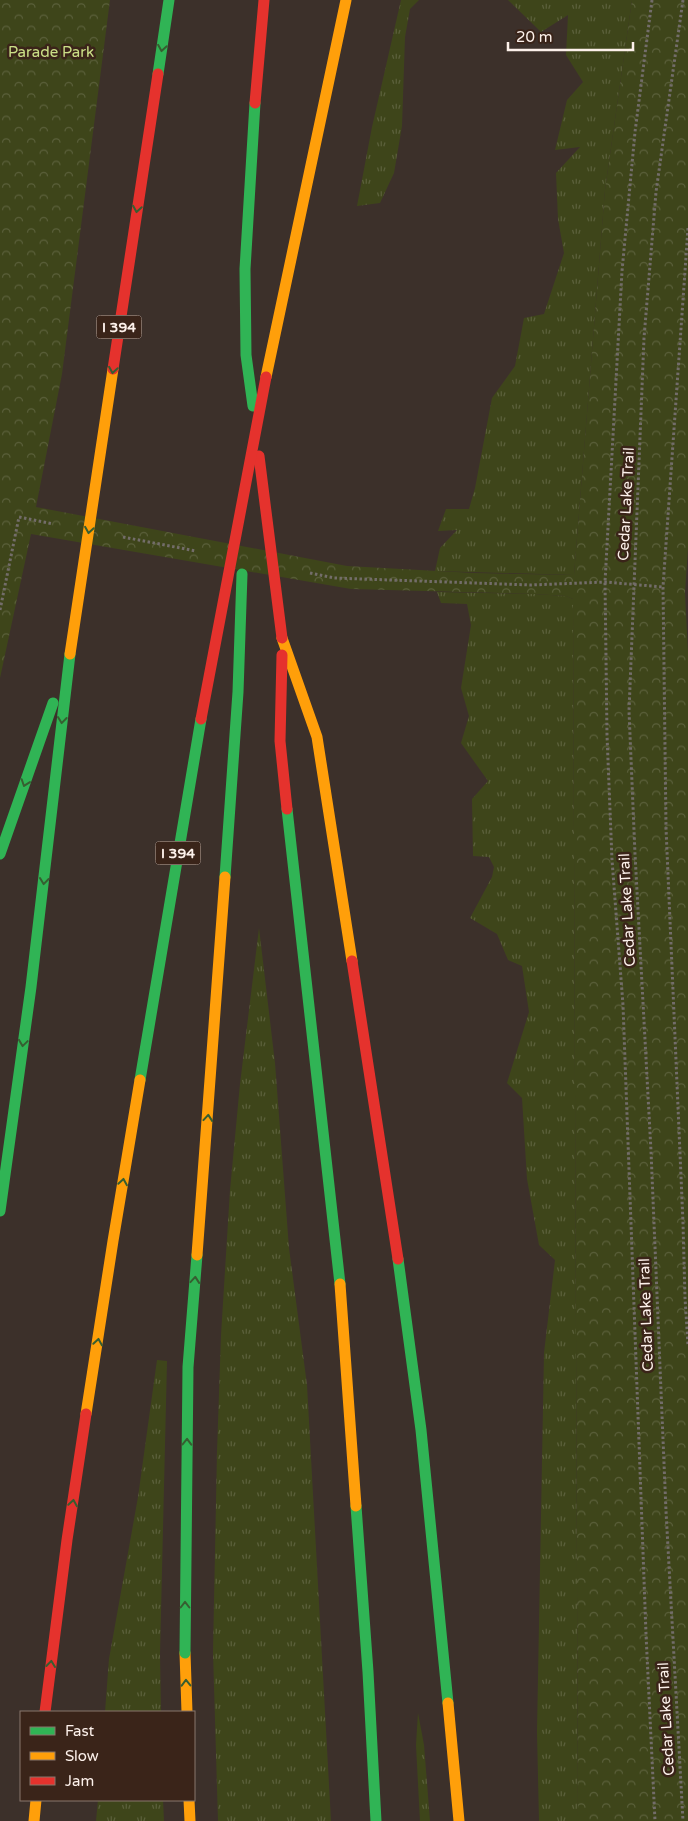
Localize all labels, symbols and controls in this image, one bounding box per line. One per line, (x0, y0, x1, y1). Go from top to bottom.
scale bar (508, 20, 633, 52)
text: 20 m (516, 28, 553, 46)
park label: Parade Park (8, 43, 94, 61)
one-way arrow (157, 44, 167, 53)
one-way arrow (133, 205, 143, 213)
road number: I 394 (96, 316, 142, 338)
one-way arrow (108, 366, 119, 374)
street label: Cedar Lake Trail (614, 447, 638, 561)
one-way arrow (84, 526, 94, 535)
one-way arrow (57, 716, 68, 724)
one-way arrow (21, 778, 31, 786)
road number: I 394 (156, 841, 200, 864)
street label: Cedar Lake Trail (615, 853, 639, 967)
one-way arrow (39, 877, 49, 886)
one-way arrow (19, 1038, 29, 1047)
one-way arrow (202, 1114, 213, 1122)
one-way arrow (118, 1177, 128, 1186)
street label: Cedar Lake Trail (635, 1258, 657, 1372)
one-way arrow (189, 1276, 200, 1284)
one-way arrow (92, 1338, 102, 1347)
one-way arrow (182, 1438, 192, 1446)
one-way arrow (67, 1499, 78, 1507)
one-way arrow (180, 1600, 190, 1608)
one-way arrow (45, 1660, 56, 1668)
street label: Cedar Lake Trail (654, 1662, 678, 1776)
one-way arrow (181, 1679, 191, 1686)
legend (20, 1711, 195, 1801)
text: Fast (65, 1722, 95, 1740)
text: Slow (65, 1747, 99, 1765)
text: Jam (65, 1772, 94, 1790)

